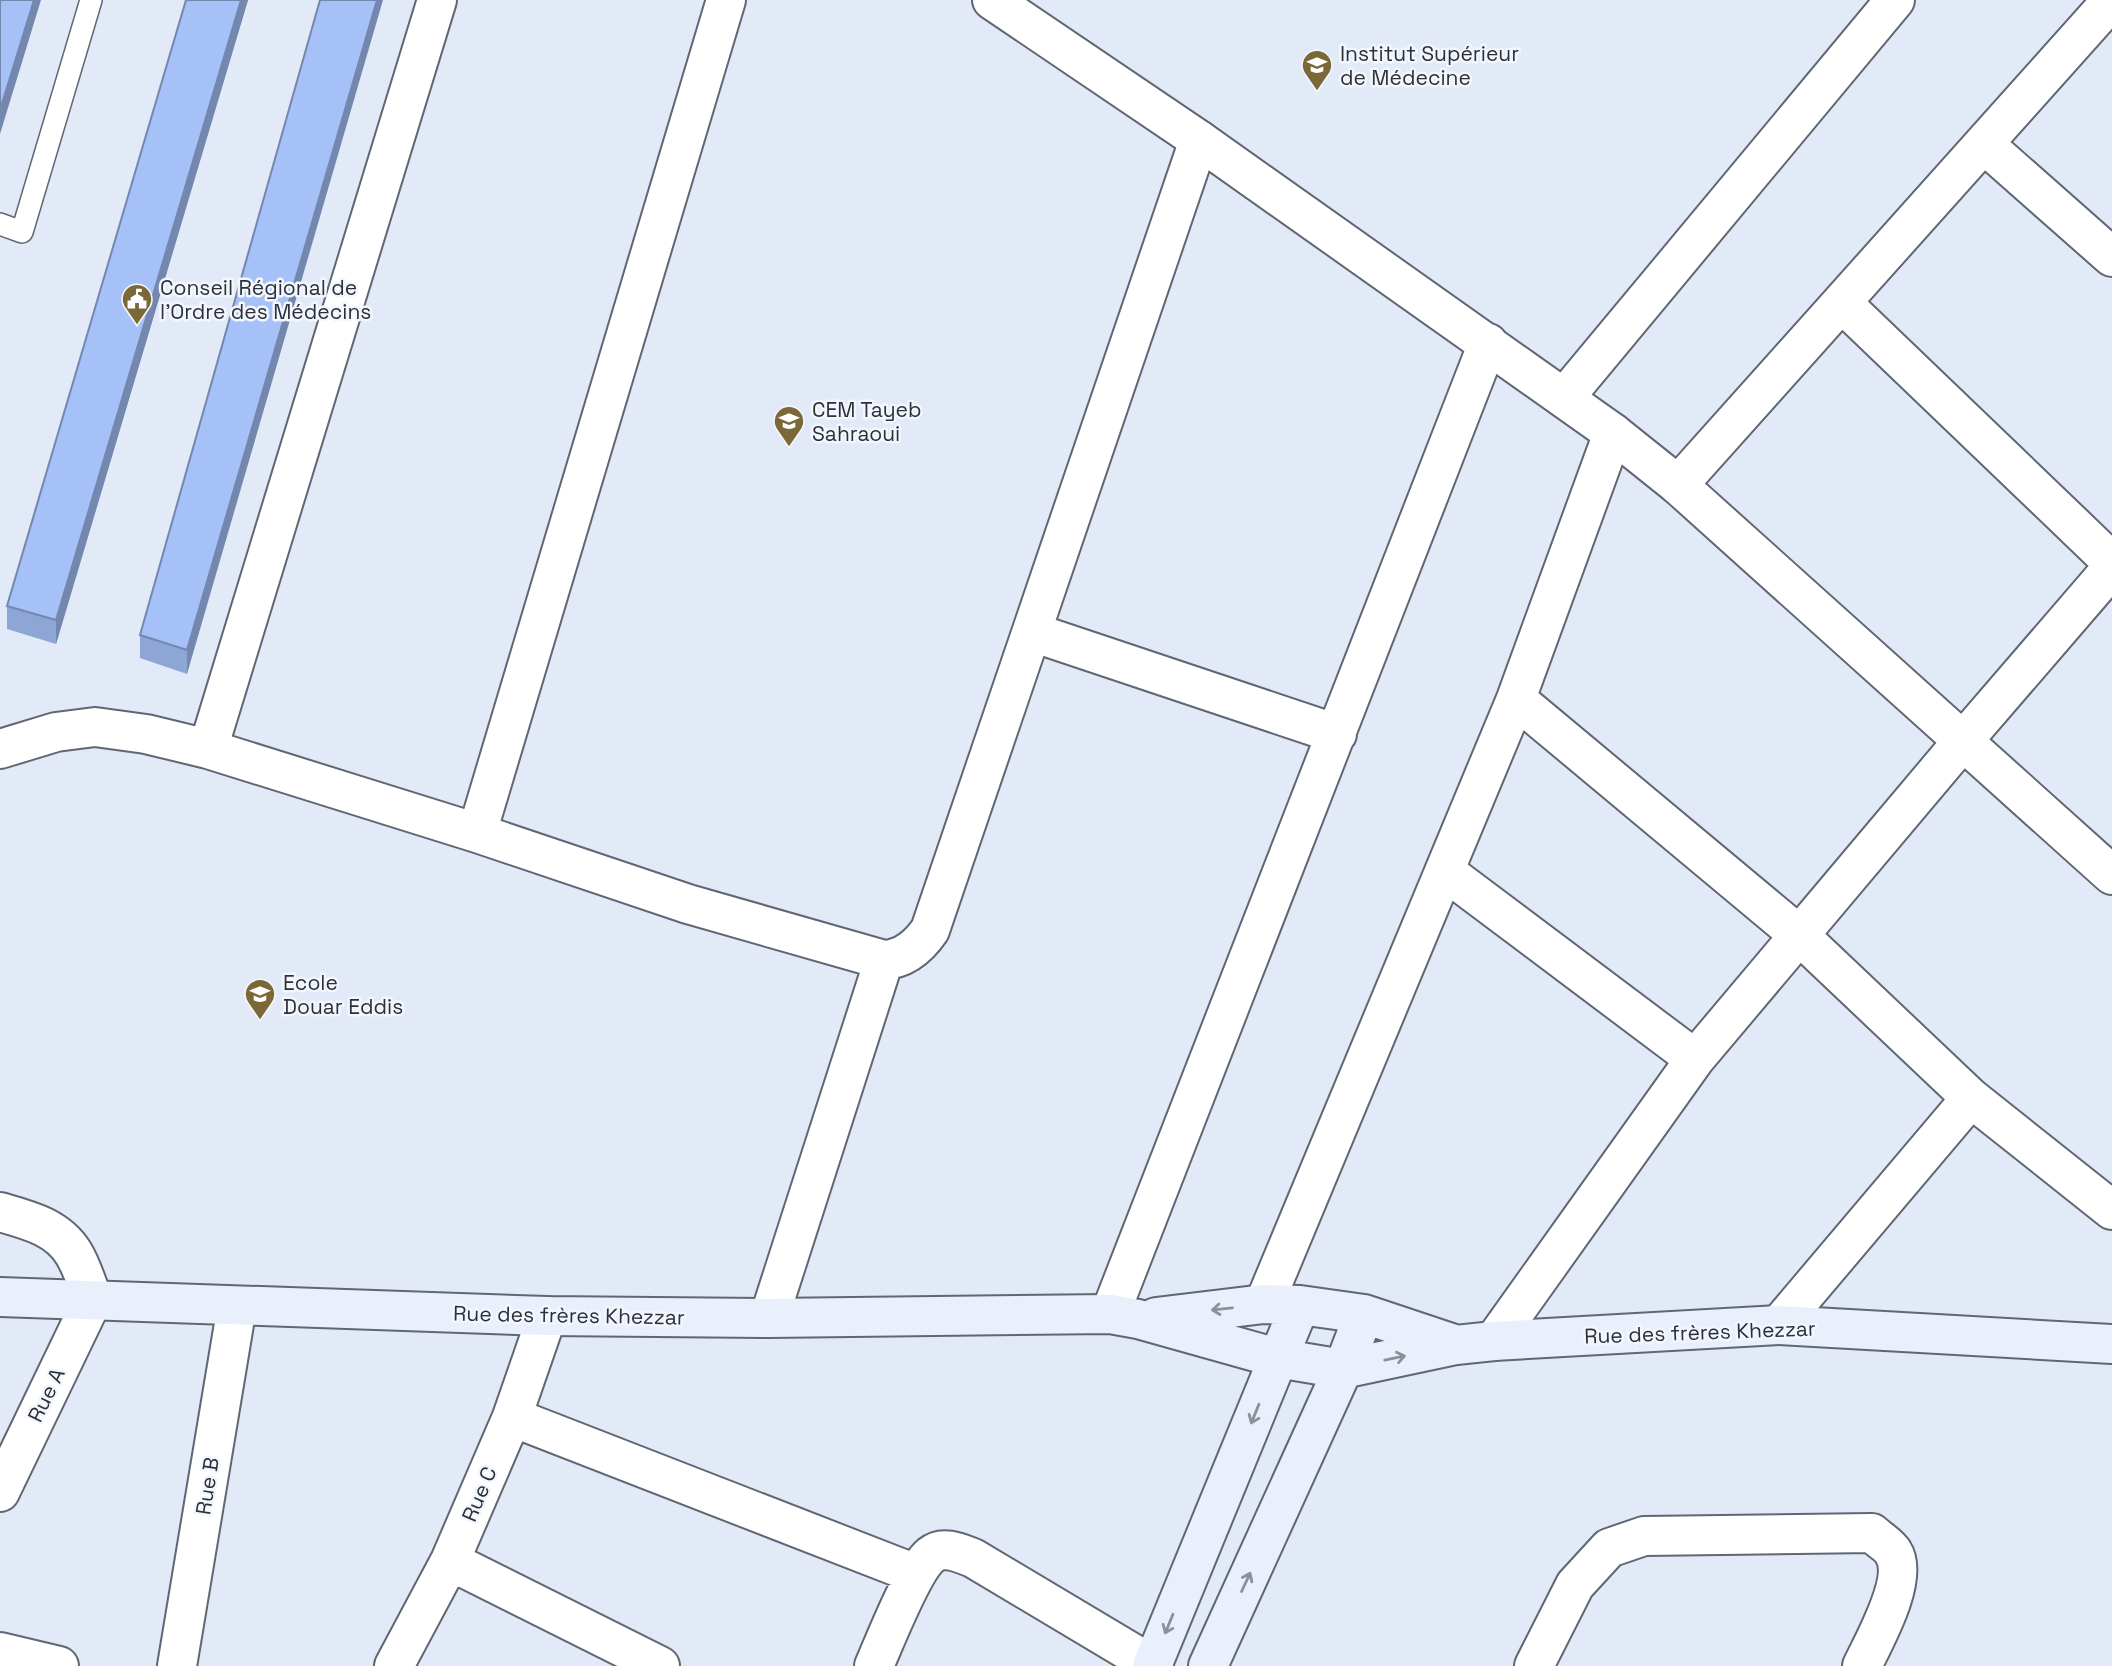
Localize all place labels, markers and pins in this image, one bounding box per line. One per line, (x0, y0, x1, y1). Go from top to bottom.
place label: Institut Supérieur de Médecine (1340, 40, 1519, 91)
school or university icon: Institut Supérieur de Médecine (1300, 48, 1334, 92)
place label: Conseil Régional de l'Ordre des Médecins (160, 274, 371, 325)
public building icon: Conseil Régional de l'Ordre des Médecins (120, 282, 154, 326)
place label: CEM Tayeb Sahraoui (812, 396, 921, 447)
school or university icon: CEM Tayeb Sahraoui (772, 404, 806, 448)
place label: Ecole Douar Eddis (283, 969, 403, 1020)
school or university icon: Ecole Douar Eddis (243, 977, 277, 1021)

